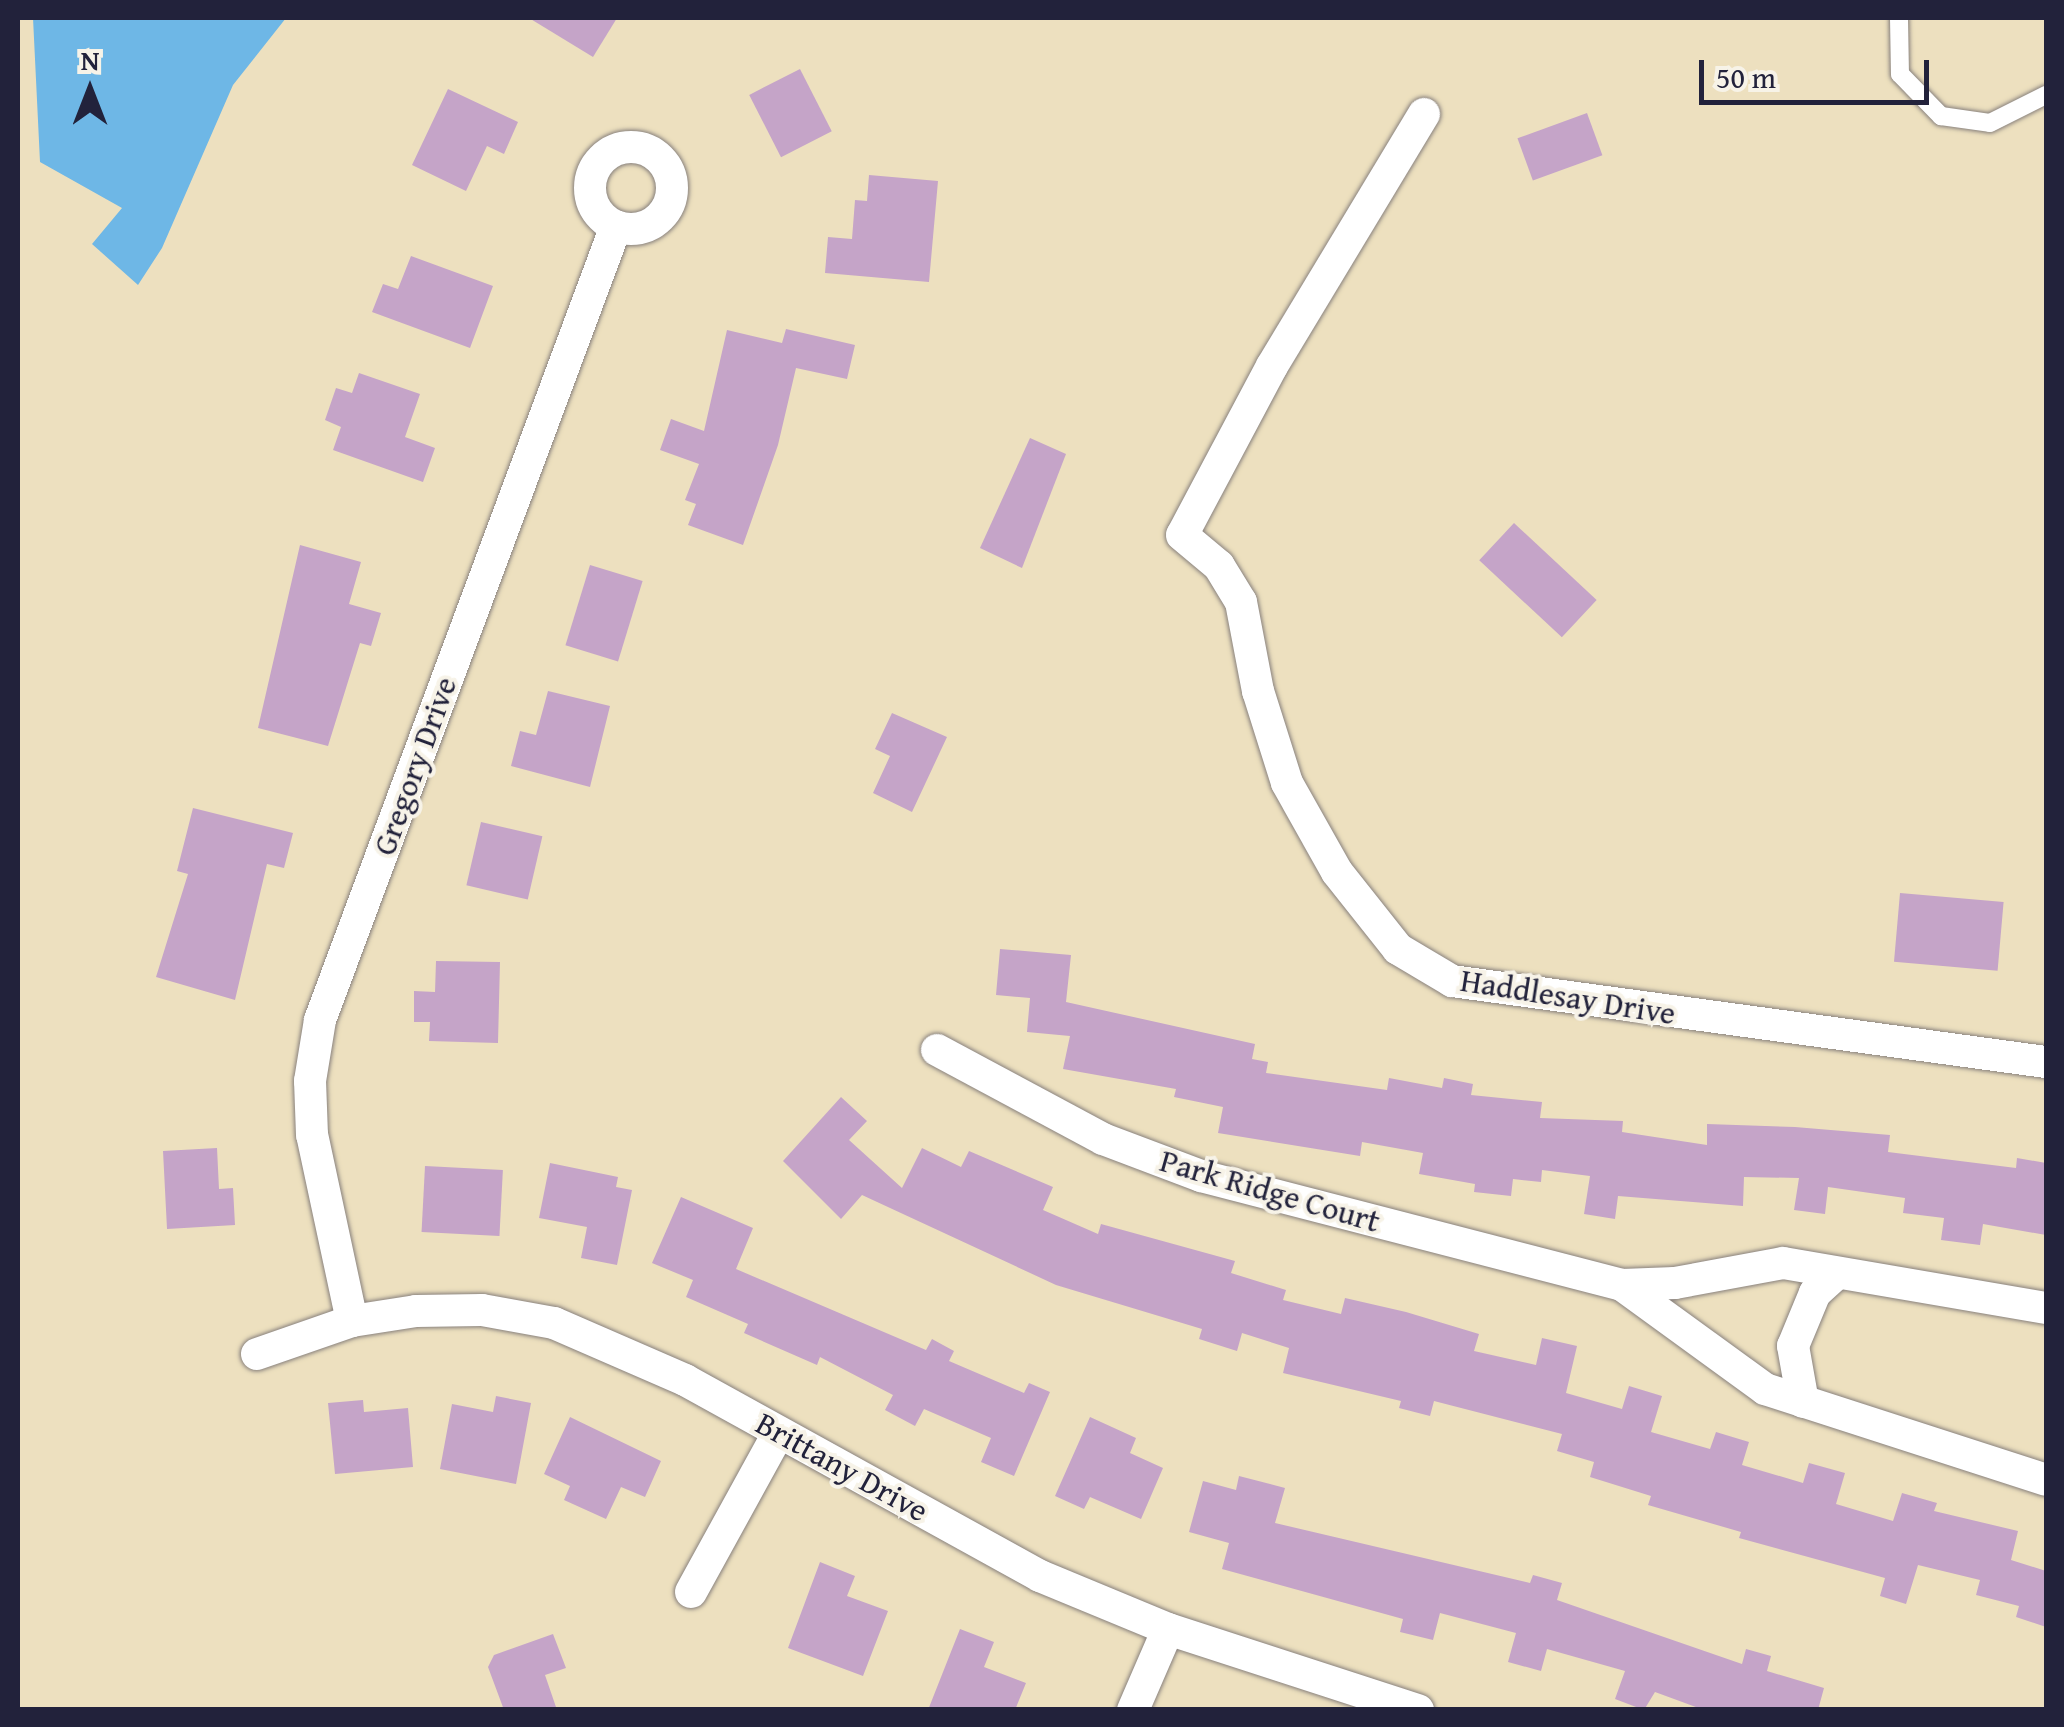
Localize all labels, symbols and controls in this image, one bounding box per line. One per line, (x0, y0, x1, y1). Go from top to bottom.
text: N (81, 39, 99, 80)
north arrow (40, 40, 140, 140)
scale bar (1704, 40, 1934, 102)
text: 50 m (1716, 55, 1776, 99)
street label: Gregory Drive (365, 672, 465, 860)
street label: Haddlesay Drive (1458, 961, 1678, 1033)
street label: Park Ridge Court (1156, 1141, 1384, 1241)
street label: Brittany Drive (749, 1404, 935, 1530)

